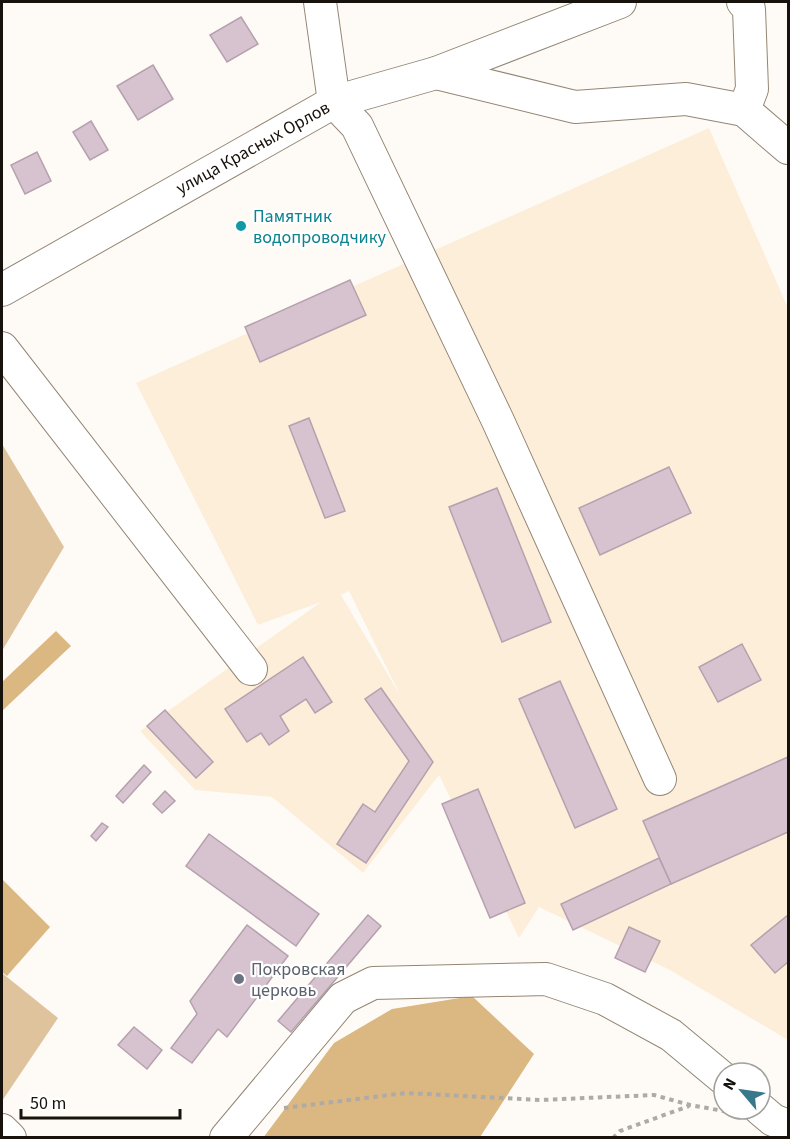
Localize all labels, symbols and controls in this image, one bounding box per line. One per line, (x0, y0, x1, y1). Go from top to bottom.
street label: улица Красных Орлов (171, 95, 335, 201)
place label: Памятник водопроводчику (253, 204, 386, 250)
marker: Памятник водопроводчику (234, 219, 248, 233)
place label: Покровская церковь (251, 957, 345, 1003)
marker: Покровская церковь (232, 972, 246, 986)
north arrow (712, 1061, 772, 1121)
text: N (718, 1074, 742, 1094)
scale bar (21, 1082, 180, 1120)
text: 50 m (30, 1091, 66, 1116)

